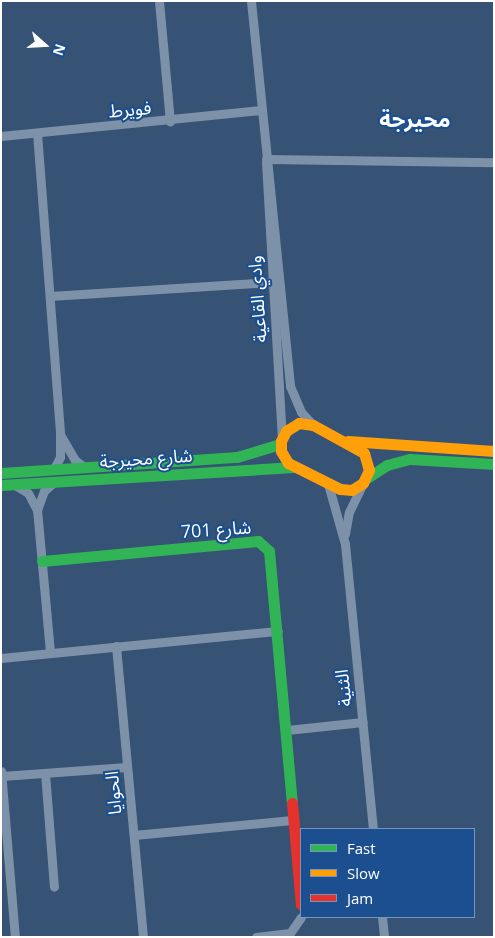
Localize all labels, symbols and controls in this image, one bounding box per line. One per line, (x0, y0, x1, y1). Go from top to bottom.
north arrow (20, 20, 70, 70)
text: N (49, 42, 70, 59)
street label: فويرط (108, 96, 152, 122)
district label: محيرجة (379, 106, 451, 132)
street label: وادي القاعية (243, 255, 271, 343)
street label: شارع محيرجة (99, 444, 193, 472)
street label: شارع 701 (180, 516, 252, 542)
street label: الثنية (330, 668, 356, 708)
street label: الحوايا (100, 770, 126, 816)
legend (300, 828, 475, 918)
text: Fast (347, 838, 376, 858)
text: Slow (347, 863, 380, 883)
text: Jam (347, 888, 373, 908)

